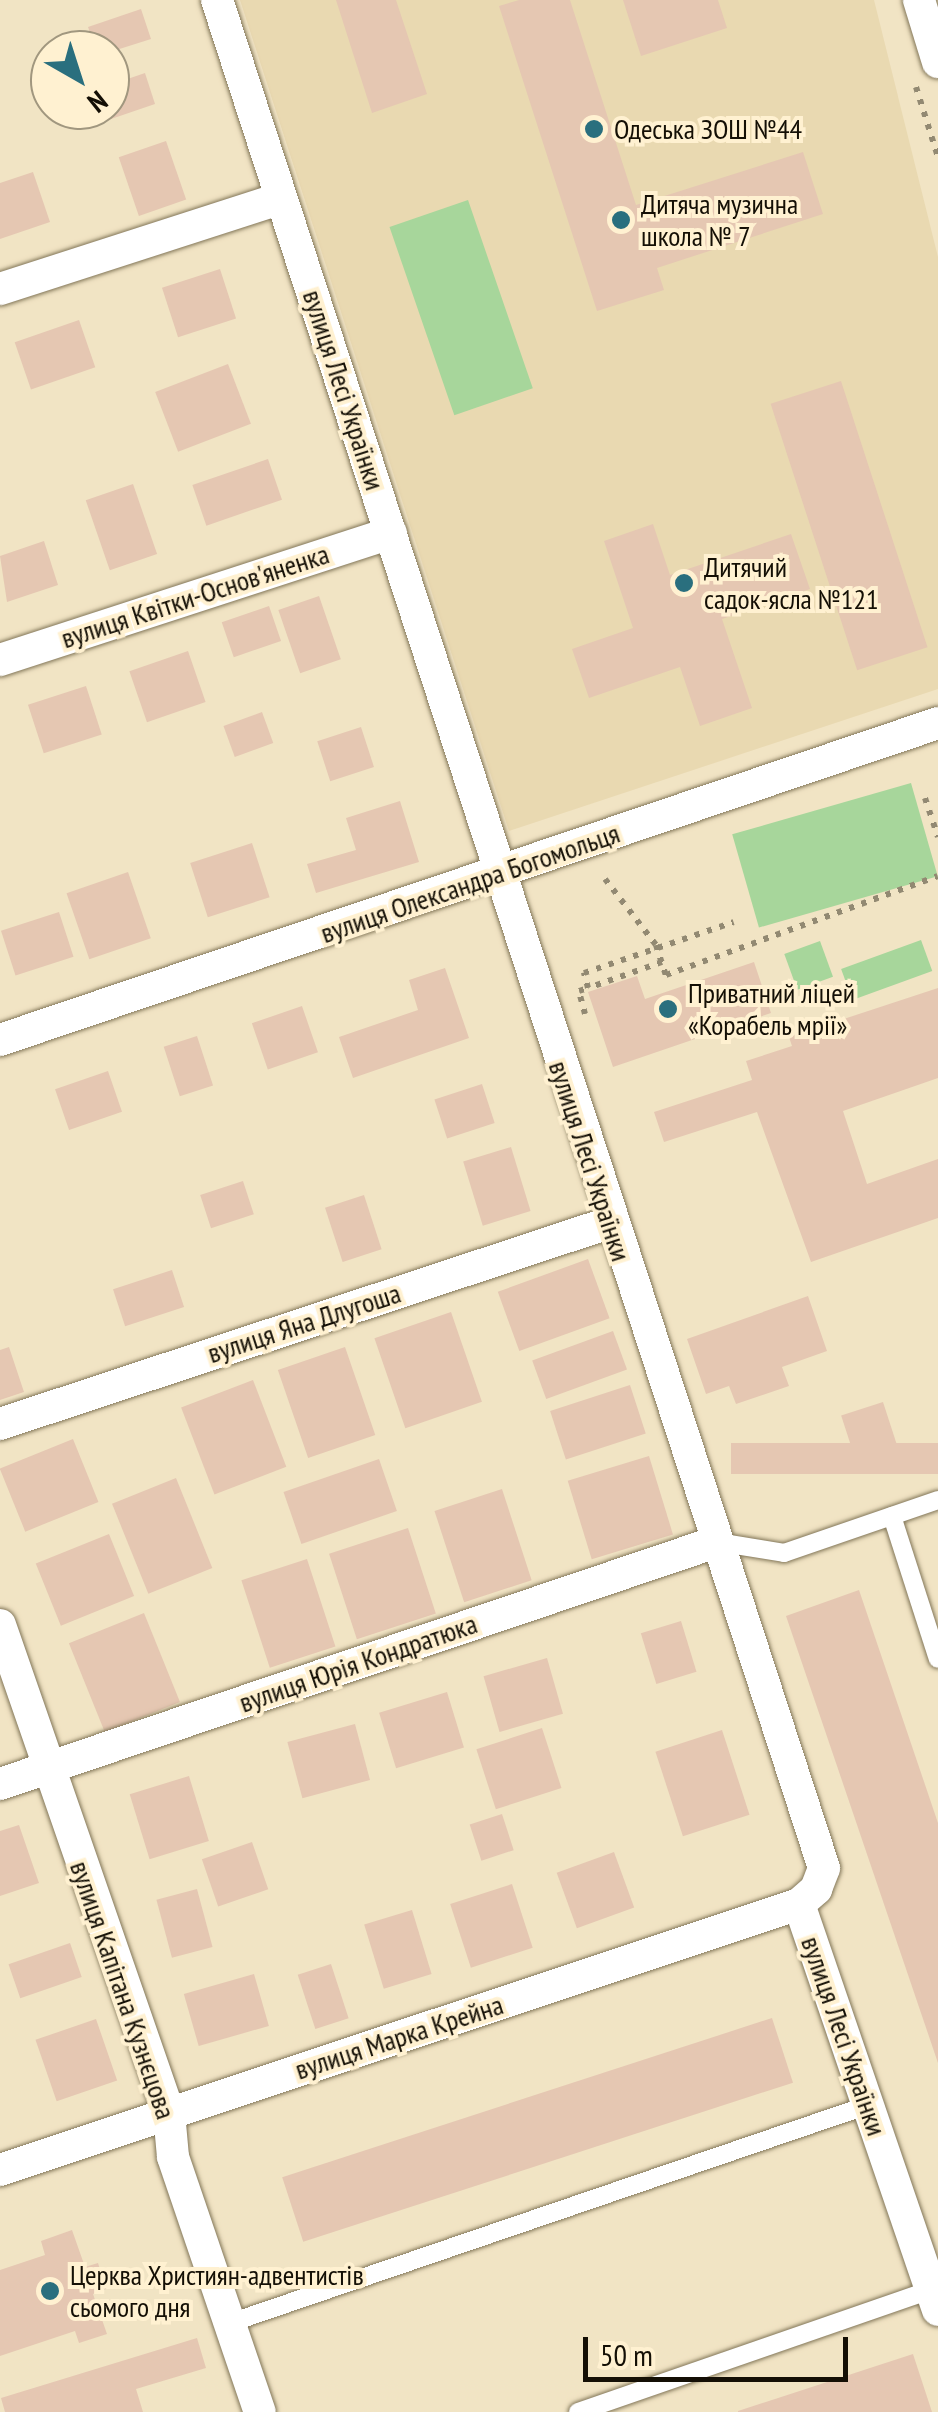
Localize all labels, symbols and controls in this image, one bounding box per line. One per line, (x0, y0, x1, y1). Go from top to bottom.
north arrow (30, 30, 130, 130)
text: N (80, 83, 115, 121)
place label: Одеська ЗОШ №44 (614, 112, 802, 146)
marker: Одеська ЗОШ №44 (583, 118, 605, 140)
place label: Дитяча музична школа № 7 (641, 187, 798, 253)
marker: Дитяча музична школа № 7 (610, 209, 632, 231)
street label: вулиця Лесі Українки (296, 285, 392, 495)
street label: вулиця Квітки-Основ'яненка (57, 537, 333, 655)
place label: Дитячий садок-ясла №121 (704, 550, 879, 616)
marker: Дитячий садок-ясла №121 (673, 572, 695, 594)
street label: вулиця Олександра Богомольця (316, 816, 624, 950)
place label: Приватний ліцей «Корабель мрії» (688, 976, 855, 1042)
marker: Приватний ліцей «Корабель мрії» (657, 998, 679, 1020)
street label: вулиця Лесі Українки (542, 1056, 638, 1266)
street label: вулиця Яна Длугоша (203, 1276, 405, 1370)
street label: вулиця Юрія Кондратюка (235, 1607, 481, 1719)
street label: вулиця Капітана Кузнєцова (63, 1857, 183, 2123)
street label: вулиця Лесі Українки (794, 1932, 894, 2140)
street label: вулиця Марка Крейна (291, 1988, 507, 2086)
place label: Церква Християн-адвентистів сьомого дня (70, 2258, 364, 2324)
marker: Церква Християн-адвентистів сьомого дня (39, 2280, 61, 2302)
scale bar (588, 2317, 853, 2379)
text: 50 m (600, 2335, 653, 2374)

